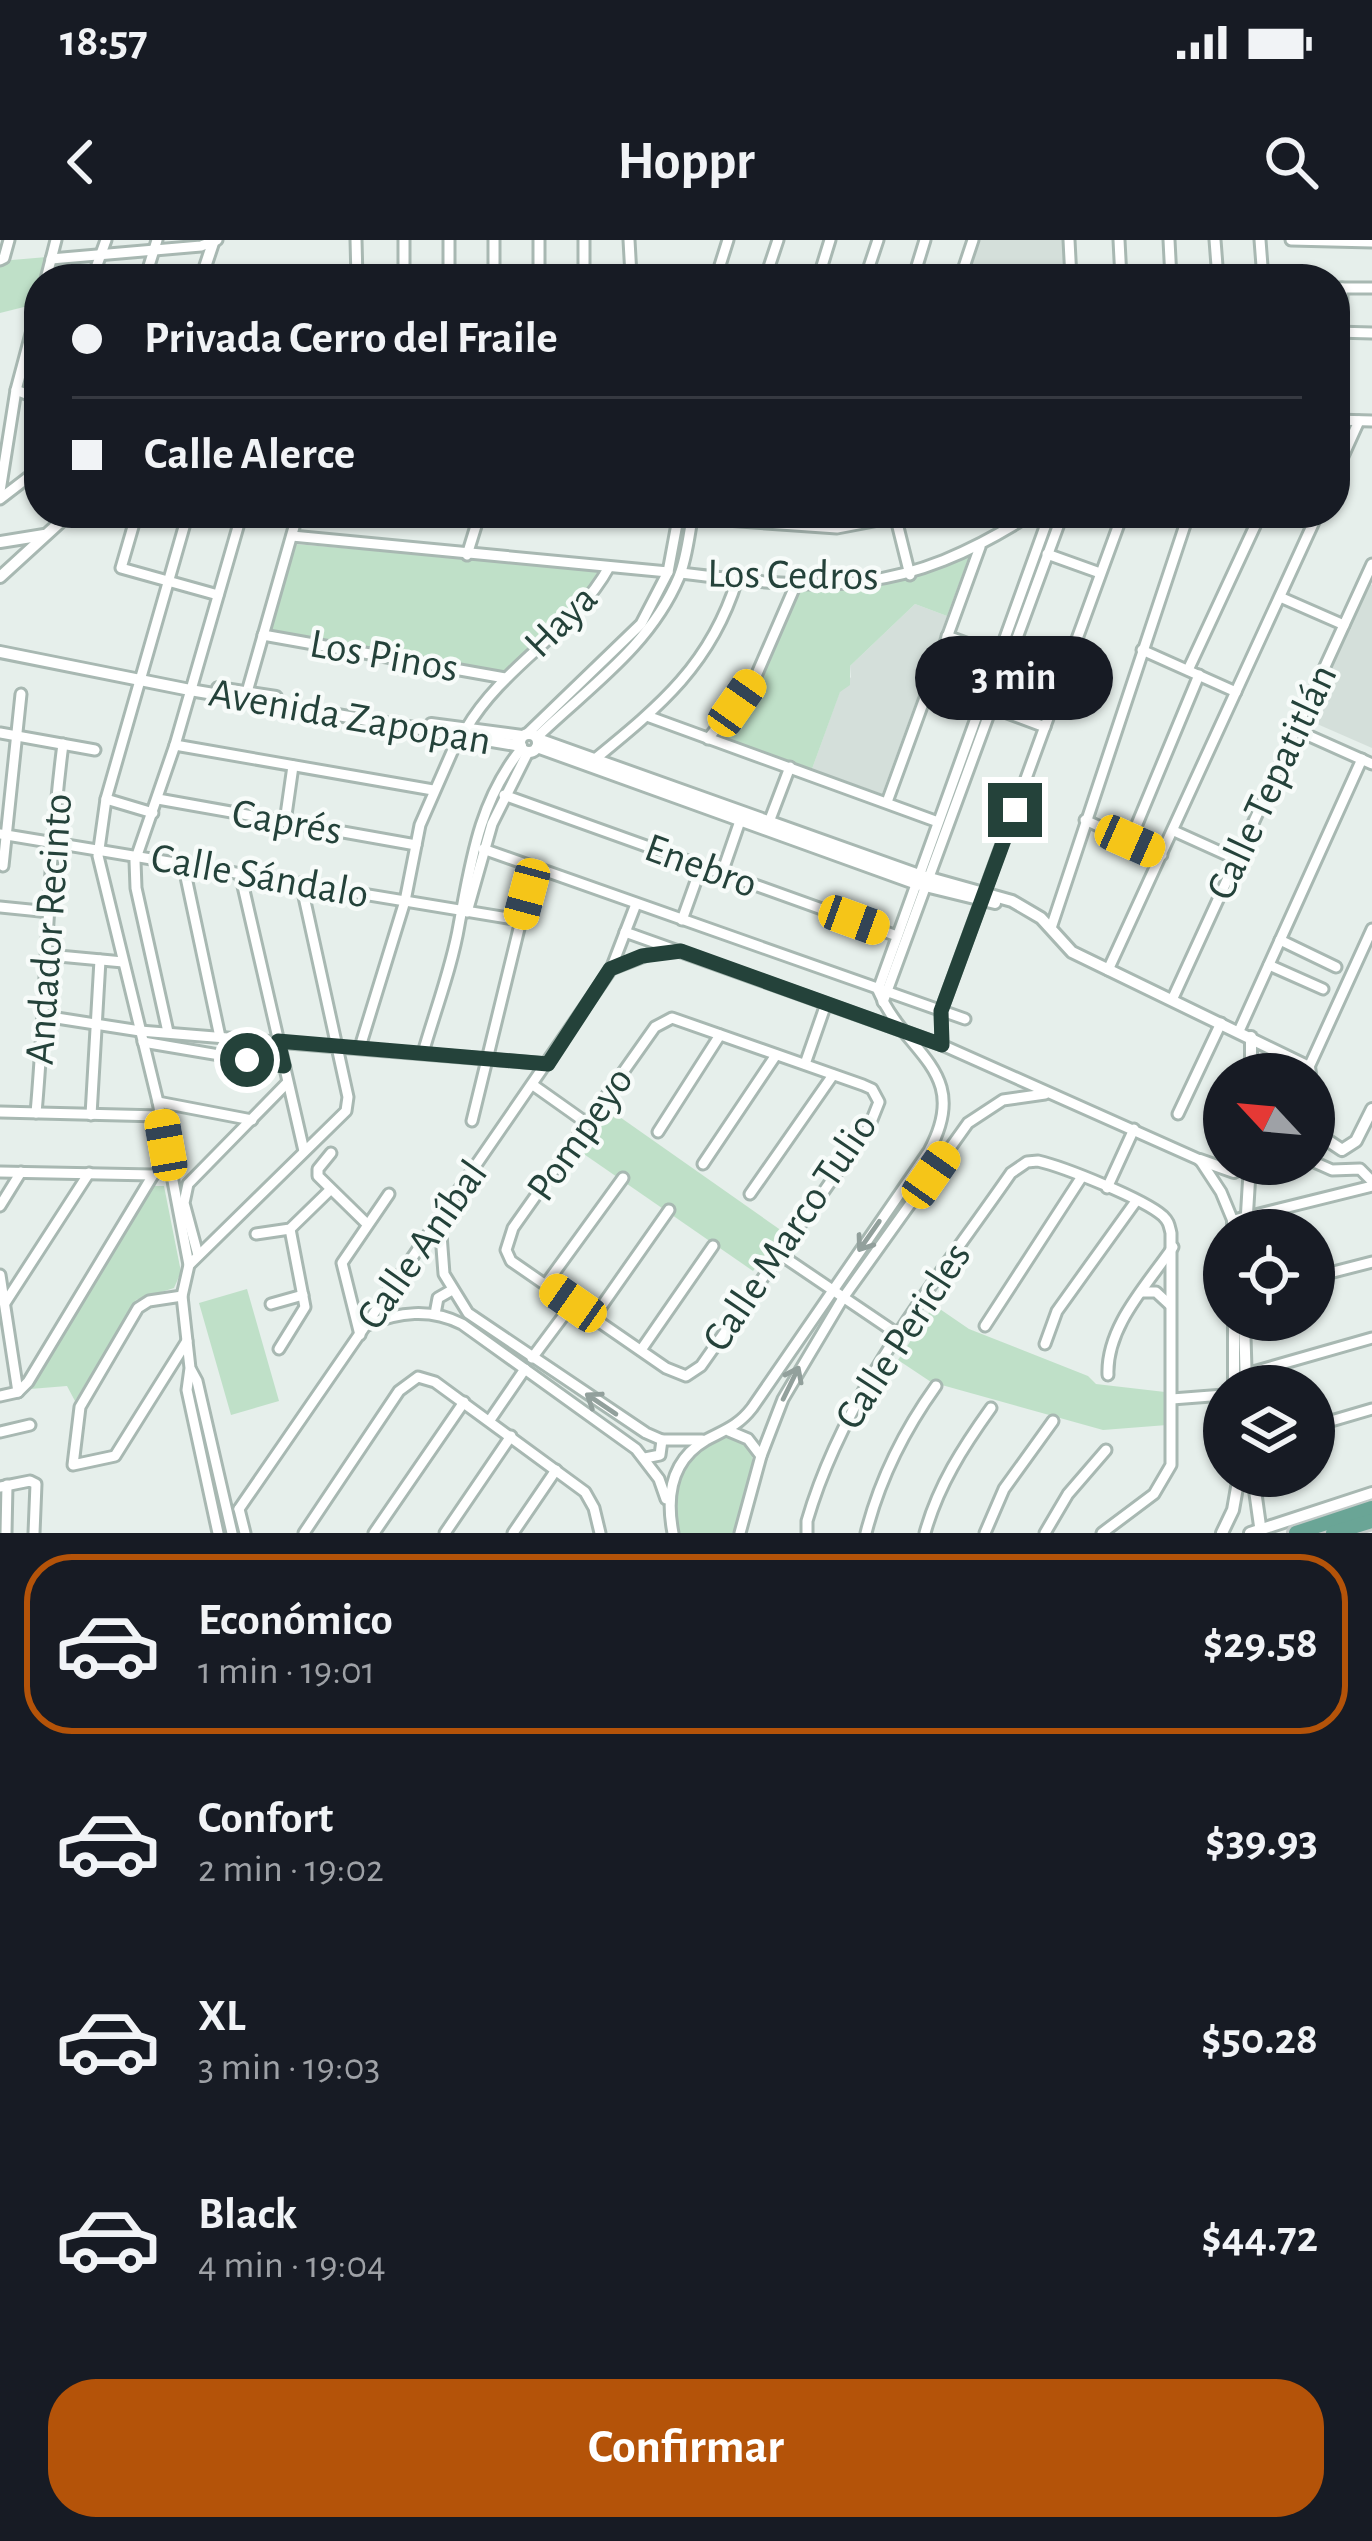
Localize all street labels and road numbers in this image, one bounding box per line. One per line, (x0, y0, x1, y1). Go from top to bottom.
street label: Los Cedros (707, 553, 879, 597)
street label: Haya (517, 577, 605, 665)
street label: Los Pinos (307, 622, 461, 690)
street label: Calle Tepatitlán (1199, 658, 1345, 906)
street label: Avenida Zapopan (206, 672, 494, 762)
street label: Andador Recinto (19, 792, 79, 1066)
street label: Caprés (229, 792, 345, 852)
street label: Enebro (639, 826, 763, 906)
street label: Calle Sándalo (148, 836, 372, 916)
street label: Pompeyo (519, 1059, 641, 1209)
street label: Calle Marco Tulio (695, 1105, 885, 1359)
street label: Calle Aníbal (349, 1153, 495, 1337)
street label: Calle Pericles (827, 1235, 979, 1437)

